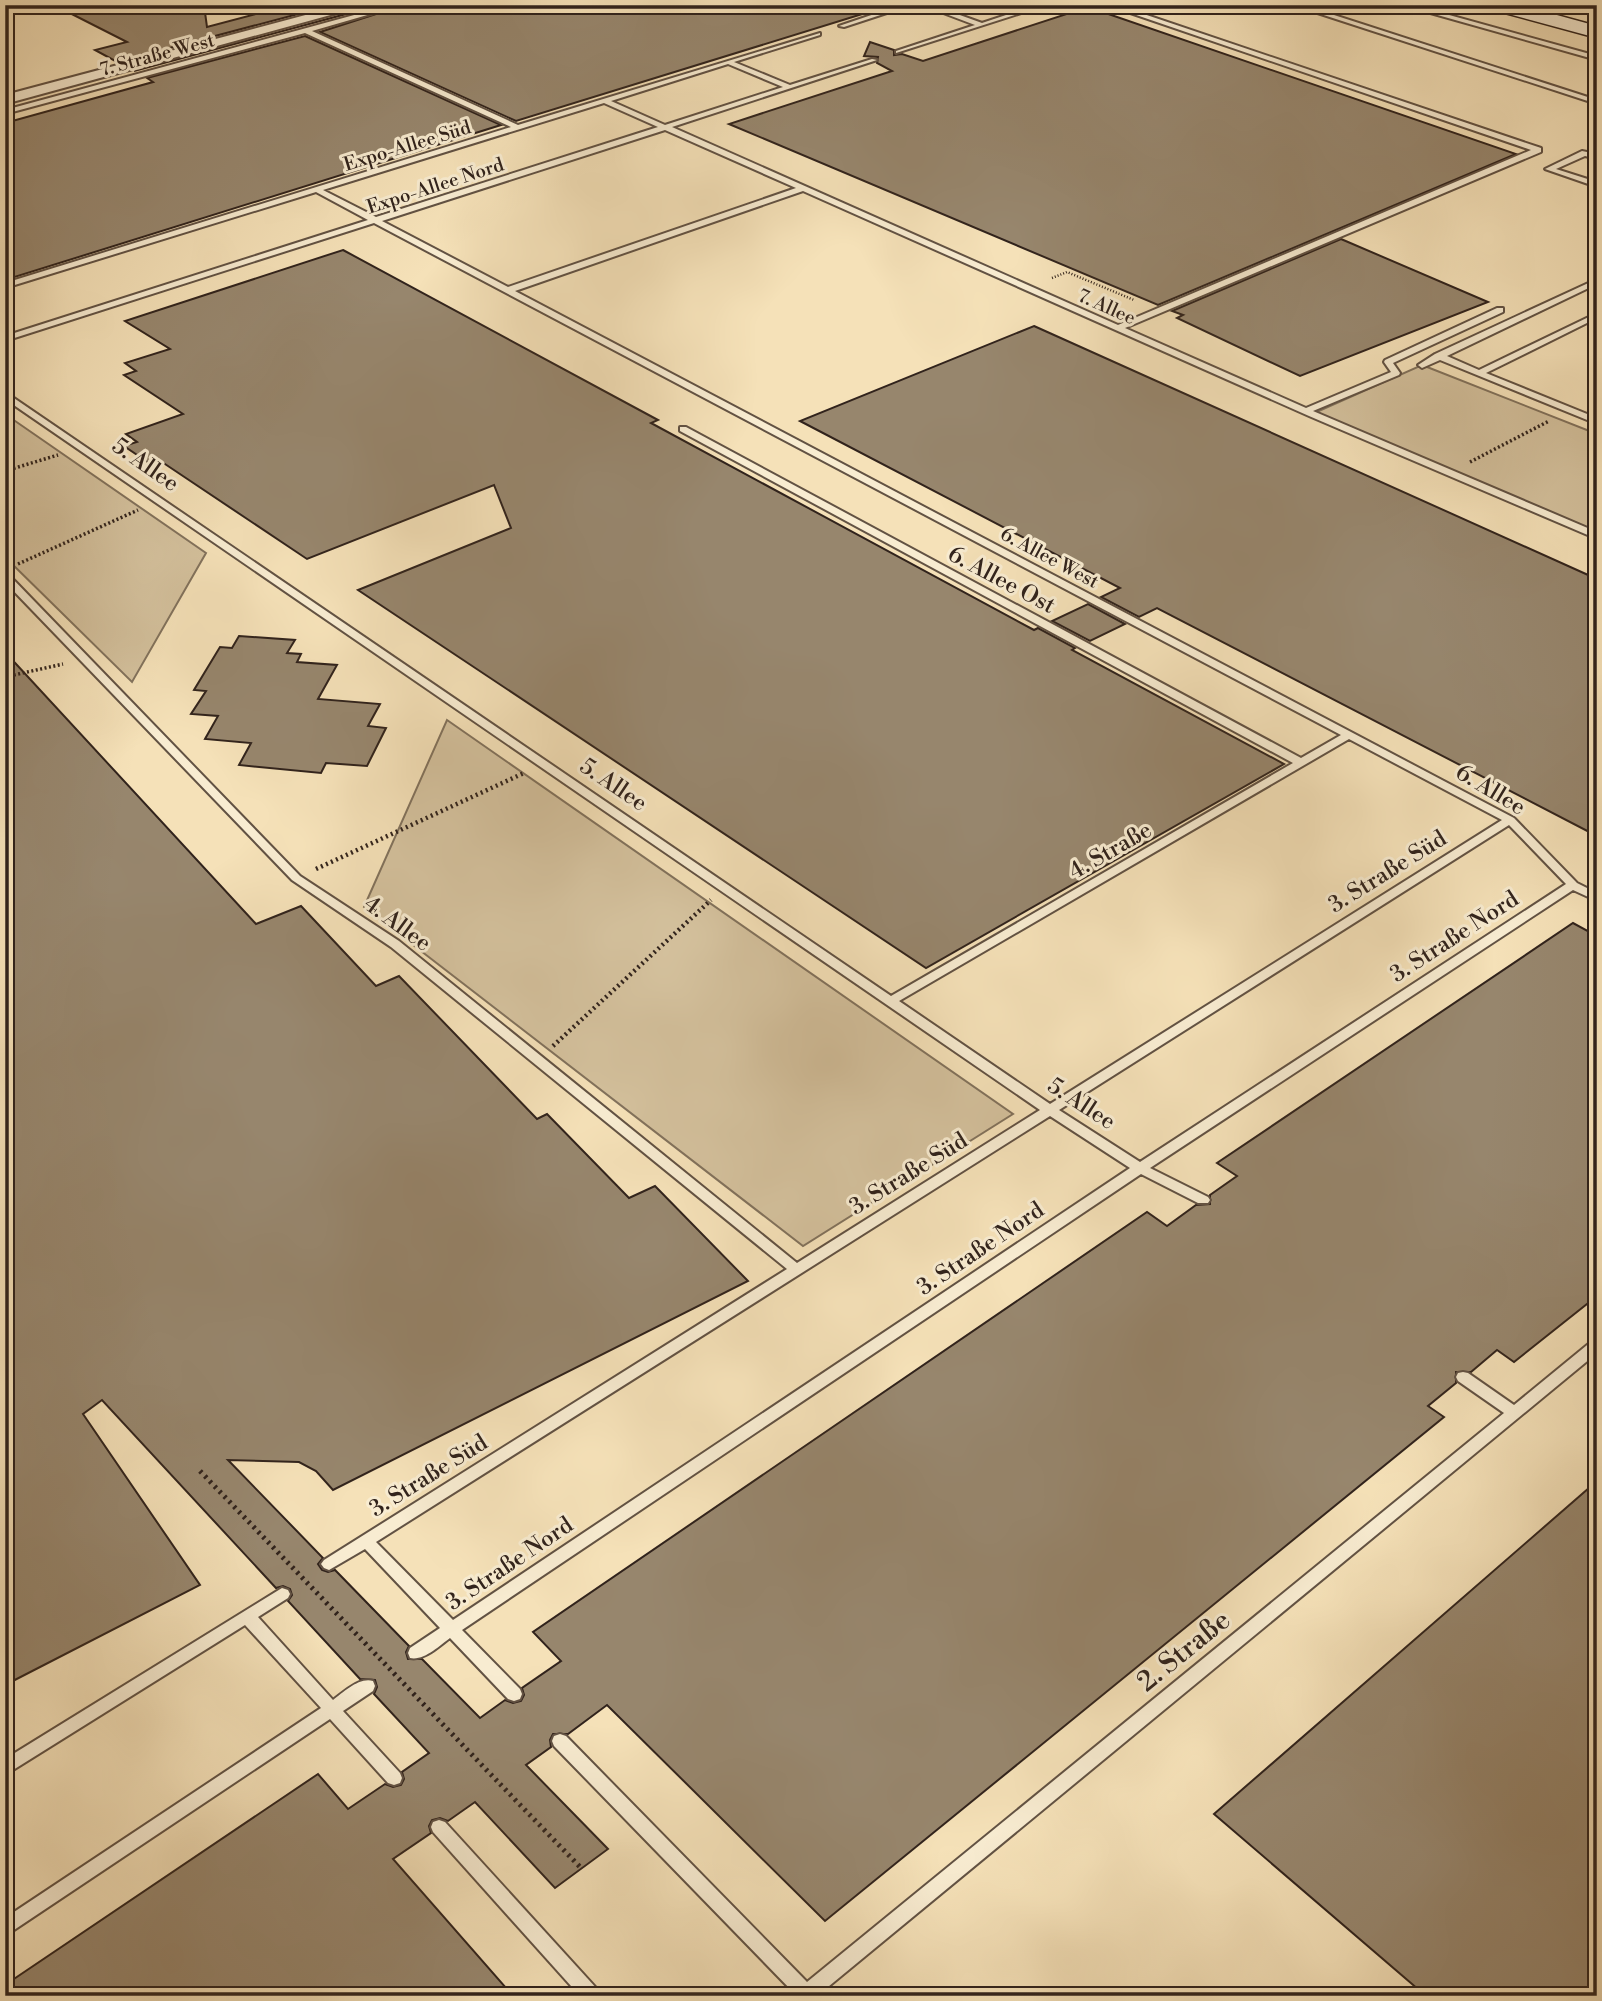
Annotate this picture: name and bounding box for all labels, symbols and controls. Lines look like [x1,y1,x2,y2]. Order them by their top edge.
street label: 7. Straße West [97,28,217,82]
street label: Expo-Allee Süd [341,115,474,177]
street label: Expo-Allee Nord [364,152,507,219]
street label: 7. Allee [1074,284,1139,330]
street label: 5. Allee [107,432,184,498]
street label: 6. Allee West [996,522,1103,594]
street label: 6. Allee Ost [943,540,1060,620]
street label: 5. Allee [574,752,652,817]
street label: 6. Allee [1450,758,1530,822]
street label: 4. Straße [1064,816,1157,886]
street label: 3. Straße Süd [1323,824,1452,919]
street label: 3. Straße Nord [1385,885,1524,989]
street label: 4. Allee [358,890,436,958]
street label: 5. Allee [1042,1072,1121,1136]
street label: 3. Straße Süd [844,1126,973,1221]
street label: 3. Straße Nord [912,1196,1049,1302]
street label: 3. Straße Süd [364,1428,493,1523]
street label: 3. Straße Nord [441,1511,578,1617]
street label: 2. Straße [1130,1603,1238,1699]

